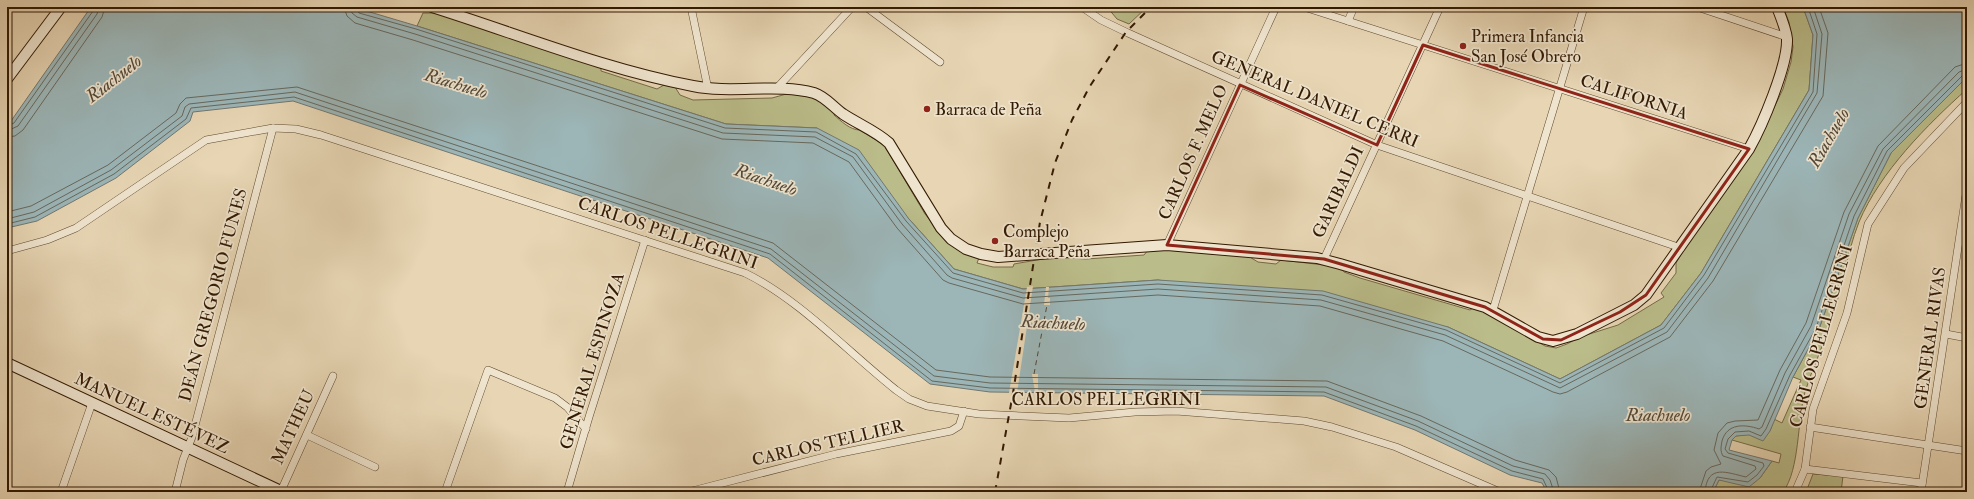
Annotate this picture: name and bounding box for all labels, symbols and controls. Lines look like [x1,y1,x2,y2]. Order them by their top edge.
place label: Primera Infancia San José Obrero [1471,26,1585,68]
marker: Primera Infancia San José Obrero [1458,41,1468,51]
street label: GENERAL DANIEL CERRI [1208,46,1422,152]
water label: Riachuelo [81,50,147,109]
water label: Riachuelo [421,63,490,104]
street label: CALIFORNIA [1578,70,1691,124]
street label: CARLOS F. MELO [1154,81,1232,223]
place label: Barraca de Peña [935,99,1043,120]
marker: Barraca de Peña [922,104,932,114]
water label: Riachuelo [1802,104,1855,173]
street label: GARIBALDI [1308,143,1368,241]
water label: Riachuelo [731,158,800,201]
street label: DEÁN GREGORIO FUNES [173,186,252,404]
street label: CARLOS PELLEGRINI [575,192,761,274]
place label: Complejo Barraca Peña [1003,221,1092,262]
marker: Complejo Barraca Peña [990,236,1000,246]
street label: CARLOS PELLEGRINI [1785,242,1857,430]
street label: GENERAL RIVAS [1910,266,1950,410]
street label: GENERAL ESPINOZA [555,270,629,452]
water label: Riachuelo [1019,310,1086,336]
street label: MANUEL ESTÉVEZ [71,367,233,458]
street label: MATHEU [267,386,319,468]
street label: CARLOS PELLEGRINI [1011,389,1201,410]
water label: Riachuelo [1625,404,1690,427]
street label: CARLOS TELLIER [750,415,907,471]

